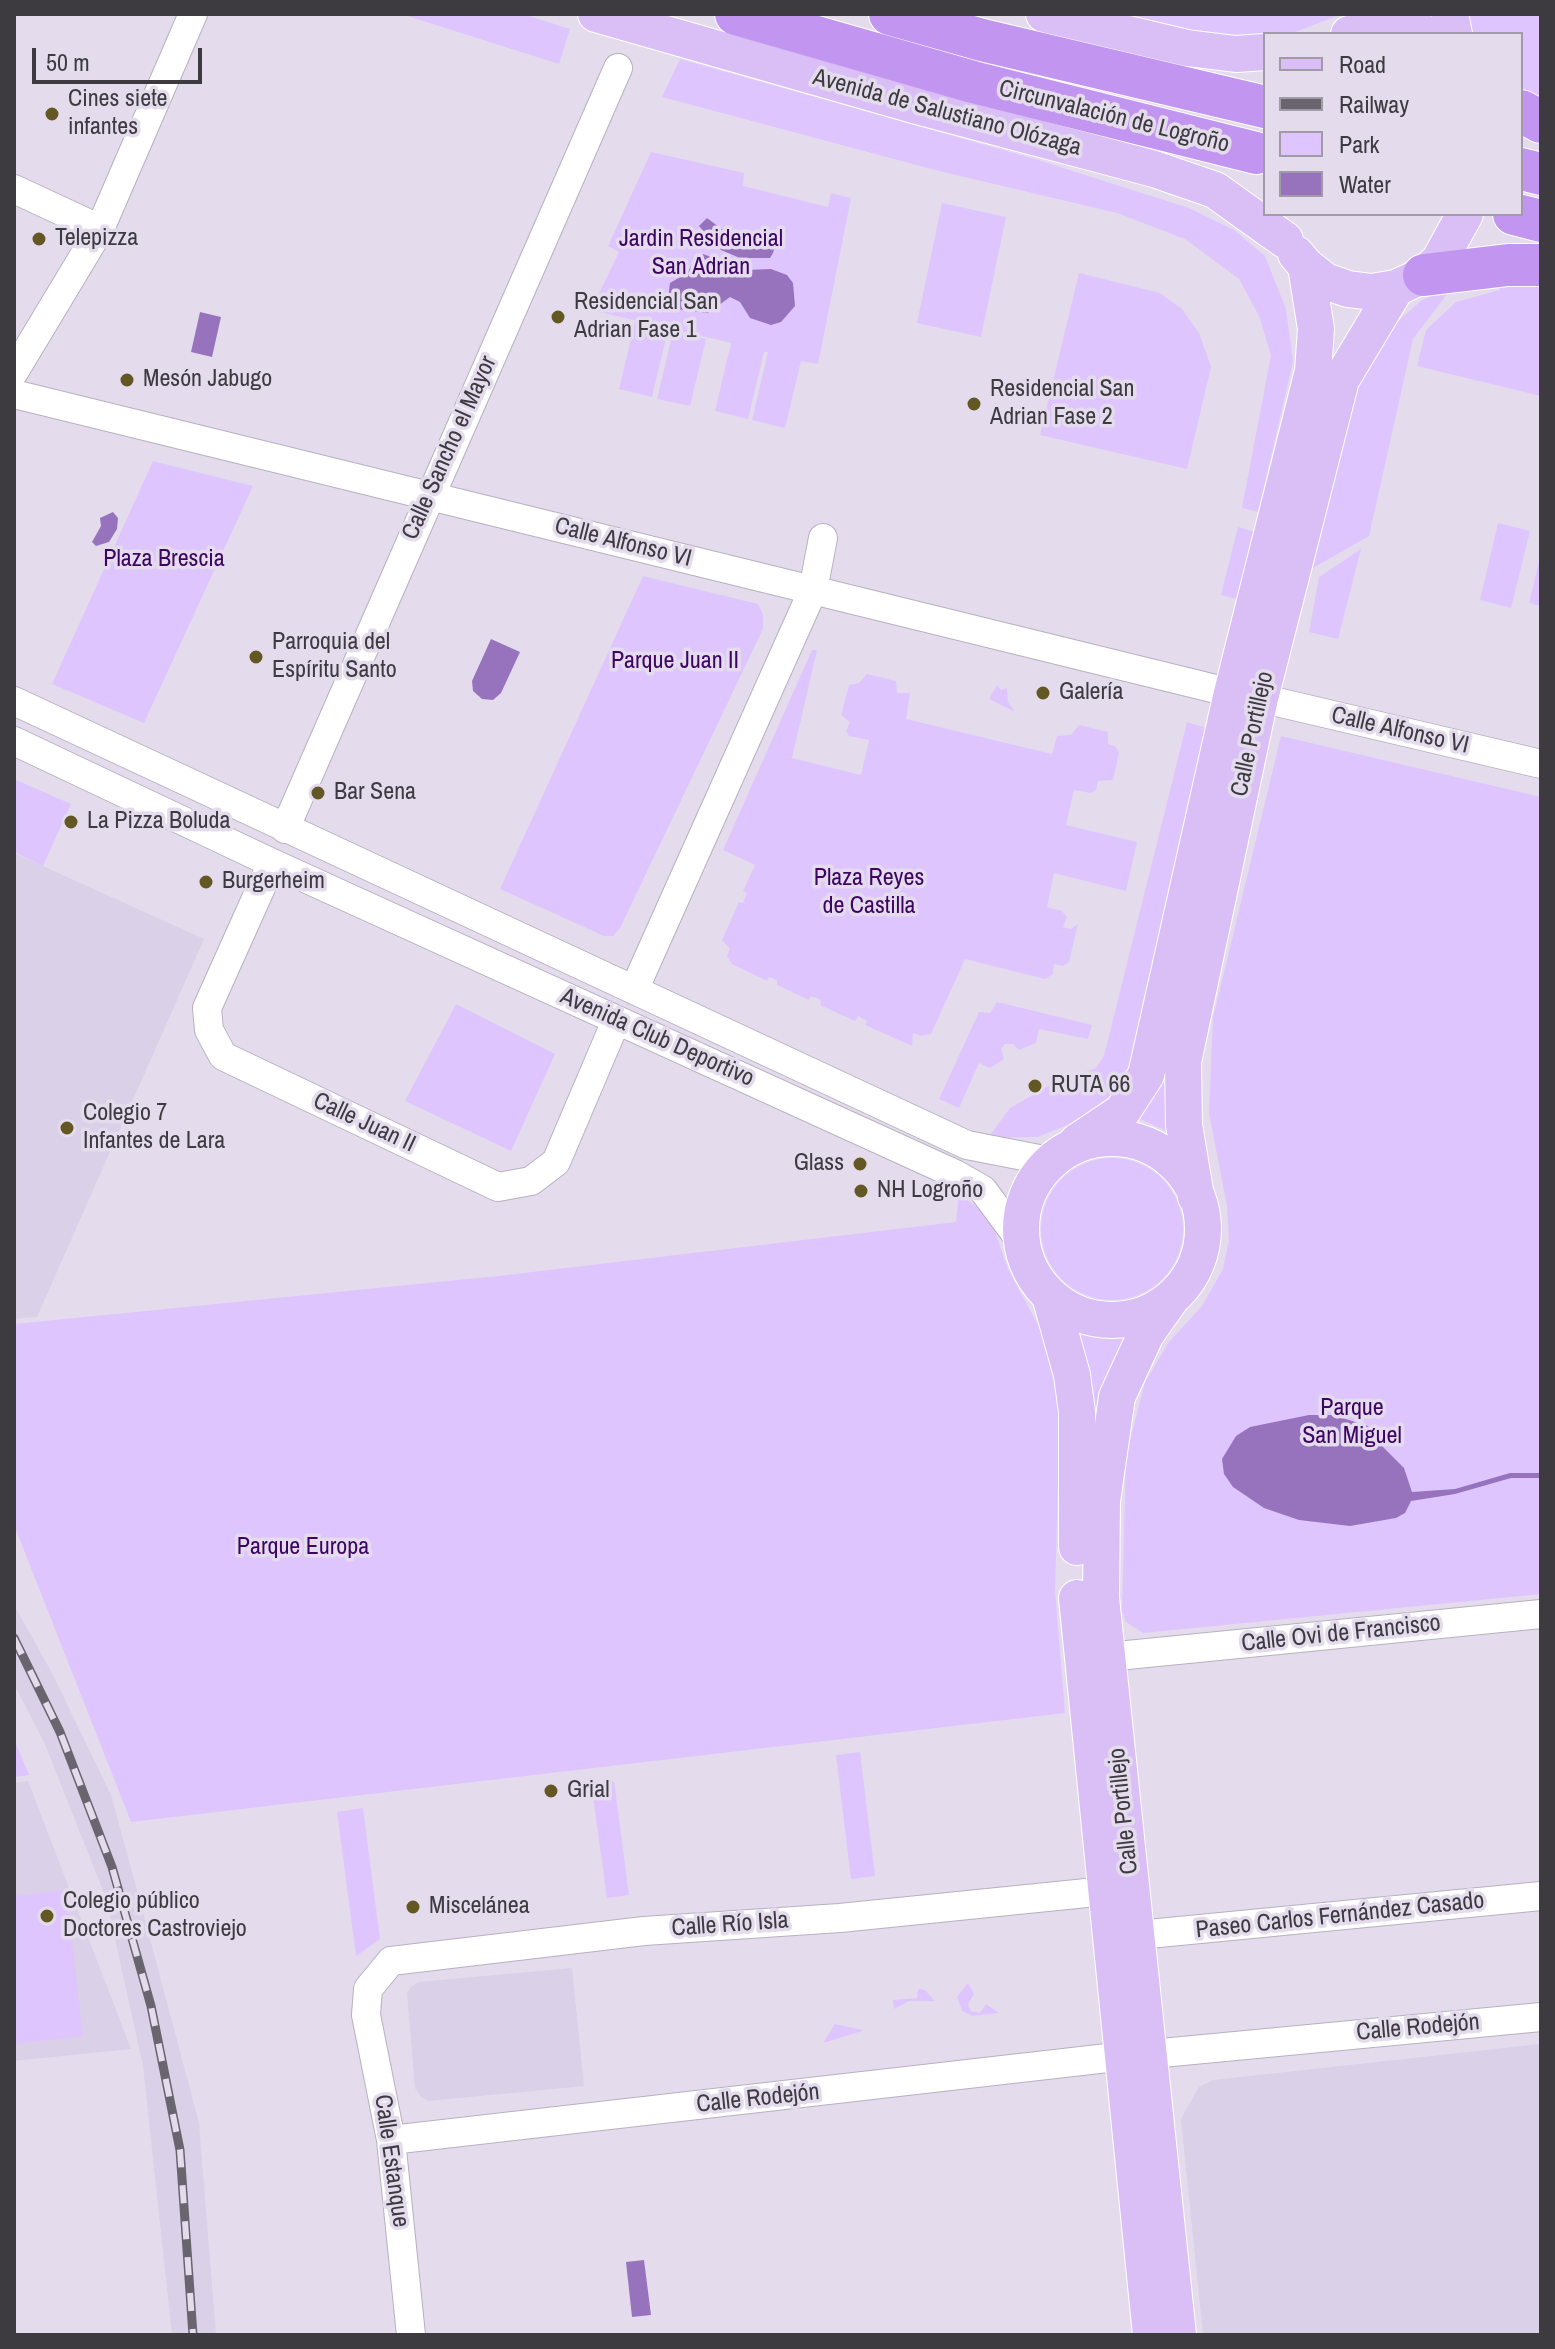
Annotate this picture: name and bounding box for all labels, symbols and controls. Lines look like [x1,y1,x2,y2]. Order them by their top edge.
scale bar [36,32,206,82]
legend [1263,32,1523,216]
text: 50 m [46,46,90,78]
text: Road [1339,48,1386,80]
street label: Avenida de Salustiano Olózaga [810,63,1084,163]
street label: Circunvalación de Logroño [996,74,1232,160]
place label: Cines siete infantes [68,86,168,142]
text: Railway [1339,88,1409,120]
marker: Cines siete infantes [43,105,61,123]
text: Park [1339,128,1379,160]
text: Water [1339,168,1391,200]
place label: Telepizza [55,225,138,253]
park label: Jardin Residencial San Adrian [619,226,783,282]
marker: Telepizza [30,230,48,248]
place label: Residencial San Adrian Fase 1 [574,289,718,345]
marker: Residencial San Adrian Fase 1 [549,308,567,326]
street label: Calle Sancho el Mayor [397,352,503,544]
place label: Mesón Jabugo [143,366,272,394]
marker: Mesón Jabugo [118,371,136,389]
place label: Residencial San Adrian Fase 2 [990,376,1134,432]
marker: Residencial San Adrian Fase 2 [965,395,983,413]
street label: Calle Alfonso VI [552,512,694,574]
park label: Plaza Brescia [103,546,225,574]
place label: Parroquia del Espíritu Santo [272,629,397,685]
marker: Parroquia del Espíritu Santo [247,648,265,666]
park label: Parque Juan II [611,648,739,676]
street label: Calle Portillejo [1226,669,1280,799]
place label: Galería [1059,679,1124,707]
marker: Galería [1034,684,1052,702]
street label: Calle Alfonso VI [1329,701,1471,761]
place label: Bar Sena [334,779,416,807]
marker: Bar Sena [309,784,327,802]
place label: La Pizza Boluda [87,808,230,836]
marker: La Pizza Boluda [62,813,80,831]
park label: Plaza Reyes de Castilla [814,865,924,921]
place label: Burgerheim [222,868,325,896]
marker: Burgerheim [197,873,215,891]
street label: Avenida Club Deportivo [556,982,758,1094]
place label: RUTA 66 [1051,1072,1130,1100]
marker: RUTA 66 [1026,1077,1044,1095]
street label: Calle Juan II [308,1087,420,1159]
place label: Colegio 7 Infantes de Lara [83,1100,225,1156]
marker: Colegio 7 Infantes de Lara [58,1119,76,1137]
place label: Glass [794,1150,844,1178]
marker: Glass [851,1155,869,1173]
place label: NH Logroño [877,1177,983,1205]
marker: NH Logroño [852,1182,870,1200]
park label: Parque San Miguel [1302,1395,1402,1451]
park label: Parque Europa [237,1534,369,1562]
street label: Calle Ovi de Francisco [1240,1609,1442,1659]
street label: Calle Portillejo [1103,1746,1145,1876]
place label: Grial [567,1777,610,1805]
marker: Grial [542,1782,560,1800]
street label: Paseo Carlos Fernández Casado [1194,1887,1486,1945]
place label: Colegio público Doctores Castroviejo [63,1888,247,1944]
place label: Miscelánea [429,1893,530,1921]
marker: Miscelánea [404,1898,422,1916]
marker: Colegio público Doctores Castroviejo [38,1907,56,1925]
street label: Calle Río Isla [671,1907,789,1943]
street label: Calle Rodejón [1355,2008,1481,2048]
street label: Calle Rodejón [695,2078,821,2120]
street label: Calle Estanque [367,2093,415,2229]

